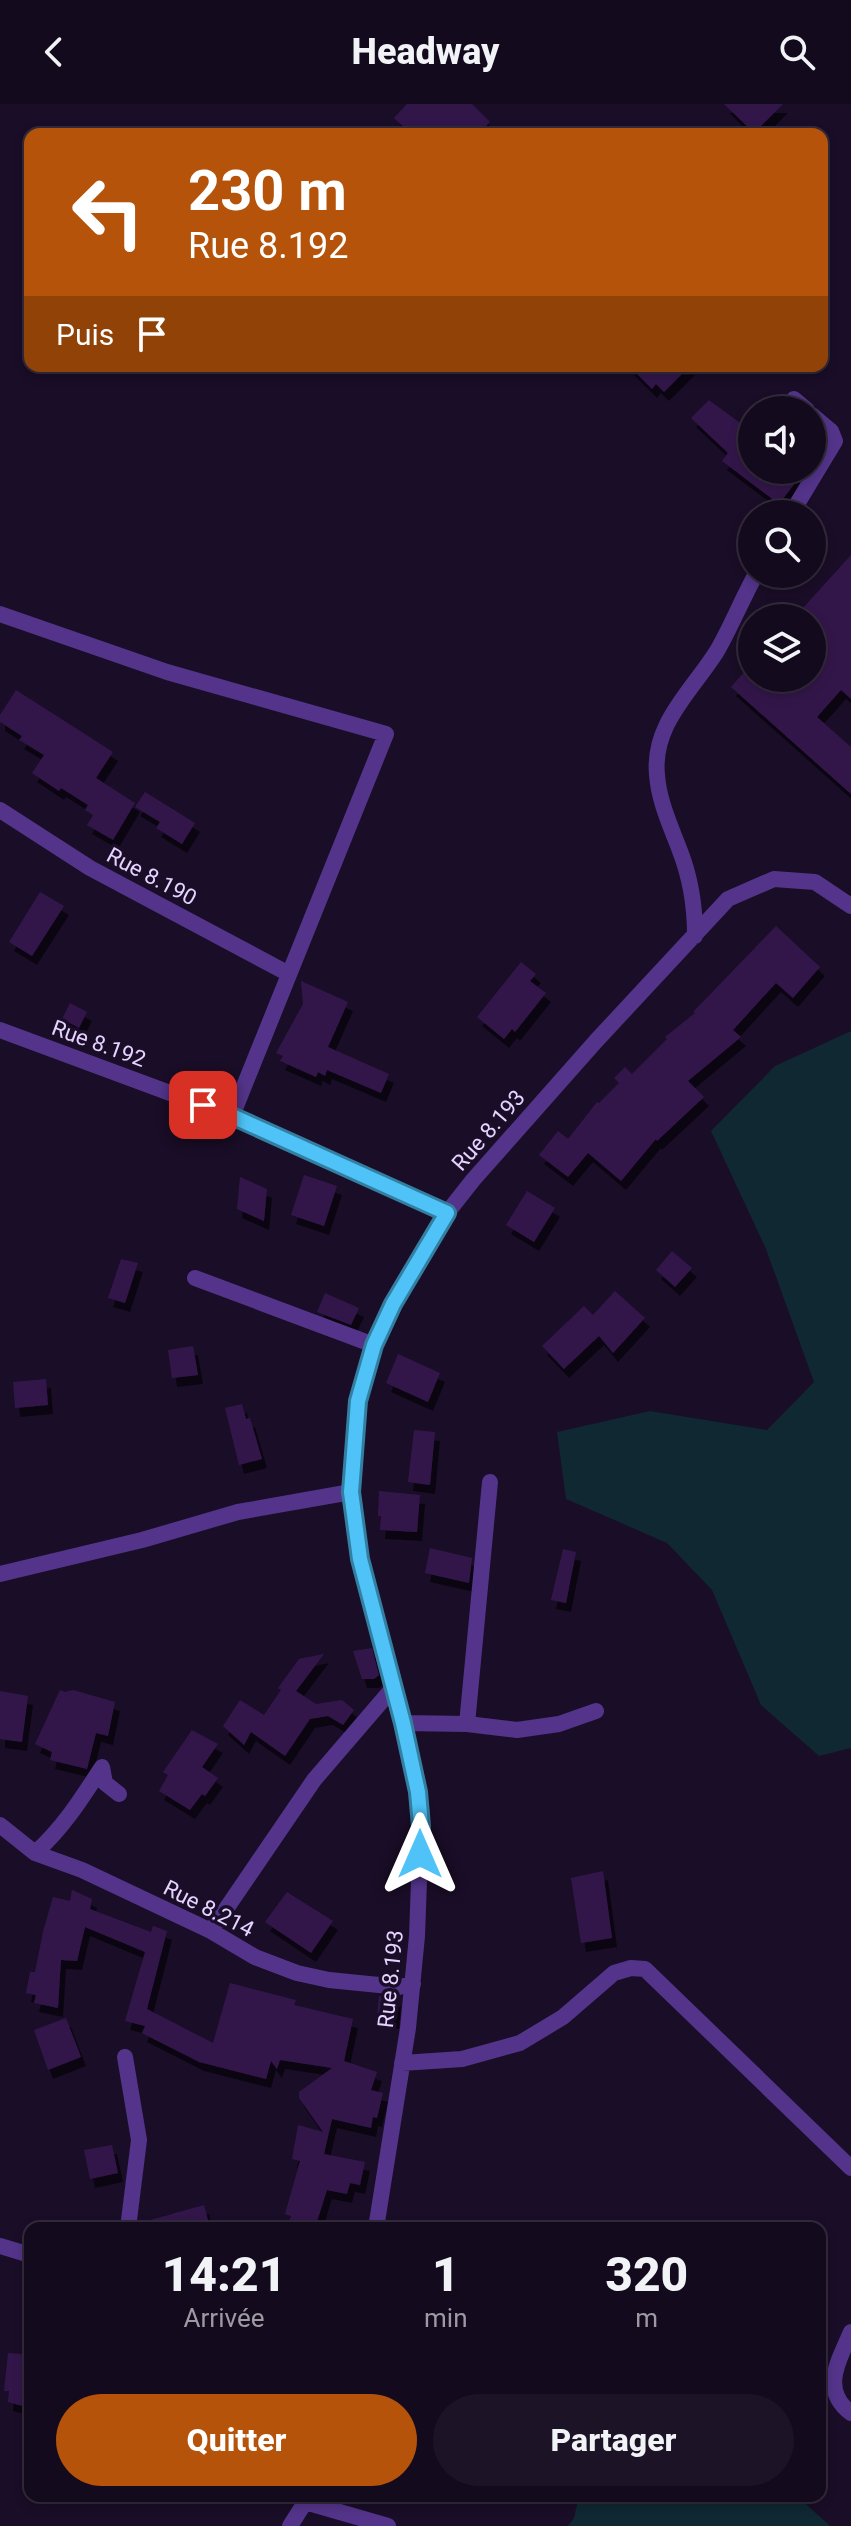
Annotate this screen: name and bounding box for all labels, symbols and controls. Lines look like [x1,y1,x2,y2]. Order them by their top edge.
icon: back [32,30,76,74]
icon: search [775,30,819,74]
text: Headway [352,31,499,73]
text: 230 m [188,158,347,224]
icon: left [56,160,160,264]
text: Rue 8.192 [188,225,348,267]
icon: arrive [130,312,174,356]
text: Puis [56,317,114,352]
map controls [738,396,826,692]
button: sound [738,396,826,484]
button: search [738,500,826,588]
button: layers [738,604,826,692]
street label: Rue 8.190 [103,842,201,911]
street label: Rue 8.192 [48,1015,149,1072]
pin [169,1071,237,1139]
icon: arrive [181,1083,225,1127]
street label: Rue 8.193 [447,1085,530,1176]
position arrow [378,1812,462,1896]
street label: Rue 8.214 [159,1875,258,1942]
street label: Rue 8.193 [373,1929,408,2029]
text: 14:21 [162,2246,286,2303]
text: 1 [432,2246,460,2303]
text: 320 [605,2246,688,2303]
text: Arrivée [184,2303,264,2333]
text: min [424,2303,468,2333]
text: m [635,2303,658,2333]
button: Quitter [56,2394,417,2486]
button: Partager [433,2394,794,2486]

